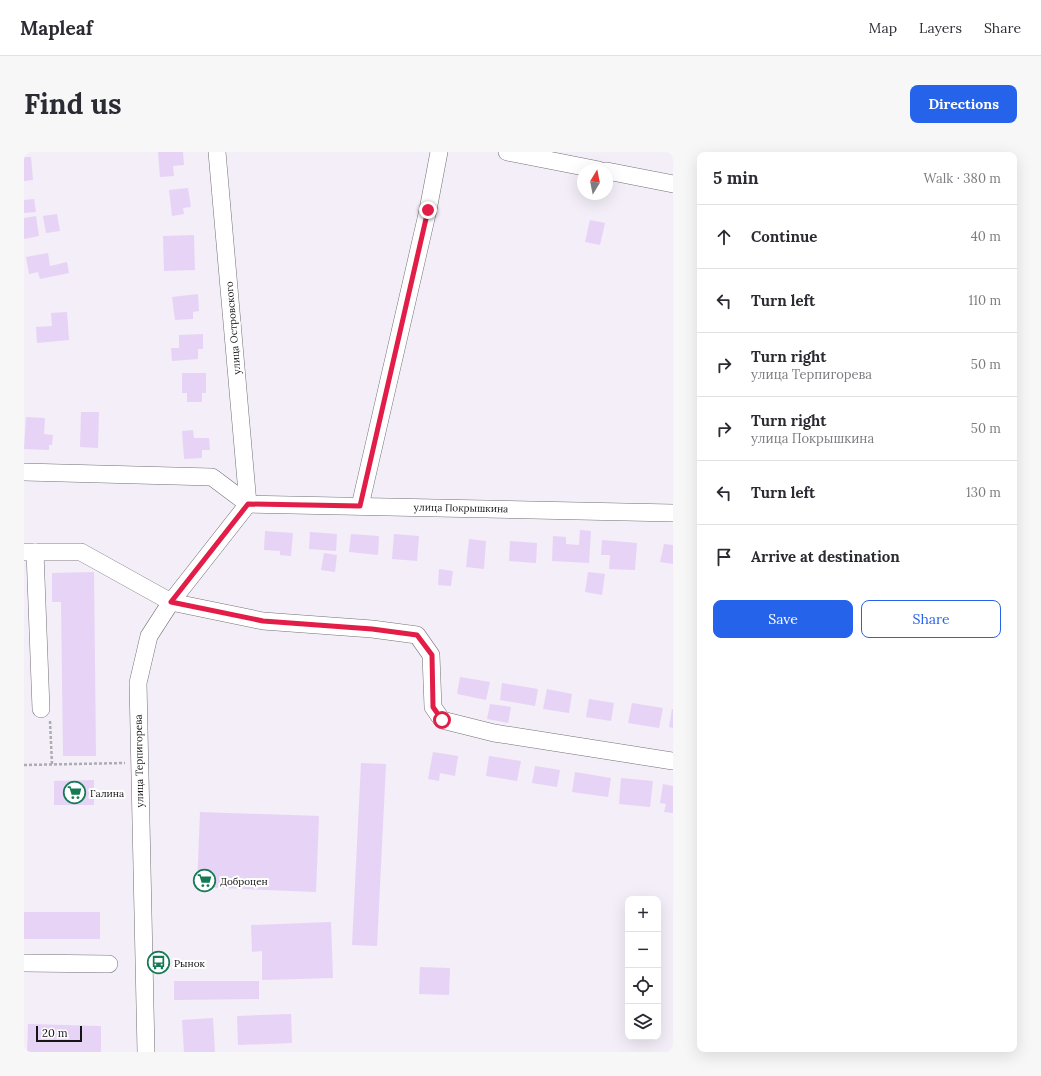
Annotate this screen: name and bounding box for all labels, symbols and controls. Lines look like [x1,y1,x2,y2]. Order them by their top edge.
text: Mapleaf [20,16,93,40]
text: Map [869,19,897,37]
text: Layers [919,19,962,37]
text: Share [984,19,1021,37]
button: Directions [910,85,1017,123]
text: Find us [24,86,122,122]
north arrow [577,164,613,200]
text: 5 min [713,167,759,189]
text: Walk · 380 m [924,170,1001,187]
route end [419,201,437,219]
icon: ahead [713,226,735,248]
text: Continue [751,227,817,246]
text: 40 m [971,228,1001,245]
street label: улица Островского [222,281,244,375]
icon: left [713,290,735,312]
text: Turn left [751,291,815,310]
text: 110 m [968,292,1001,309]
text: Turn right [751,347,827,366]
icon: right [713,354,735,376]
text: 50 m [971,356,1001,373]
text: улица Терпигорева [751,366,872,383]
text: Turn right [751,411,827,430]
icon: right [713,418,735,440]
text: 50 m [971,420,1001,437]
text: улица Покрышкина [751,430,874,447]
icon: left [713,482,735,504]
text: Turn left [751,483,815,502]
text: 130 m [966,484,1001,501]
street label: улица Покрышкина [414,501,508,515]
icon: arrive [713,546,735,568]
text: Arrive at destination [751,547,900,566]
button: Save [713,600,853,638]
button: Share [861,600,1001,638]
route start [433,711,451,729]
street label: улица Терпигорева [132,714,146,808]
supermarket icon: Галина [61,780,87,806]
place label: Галина [90,787,124,800]
supermarket icon: Доброцен [191,868,217,894]
place label: Доброцен [220,875,268,888]
map controls [625,896,661,1040]
button: + [625,896,661,932]
button: − [625,932,661,968]
bus stop icon: Рынок [146,950,172,976]
place label: Рынок [174,957,206,970]
button: locate [625,968,661,1004]
button: layers [625,1004,661,1040]
scale bar [36,1024,82,1043]
text: 20 m [42,1026,67,1040]

